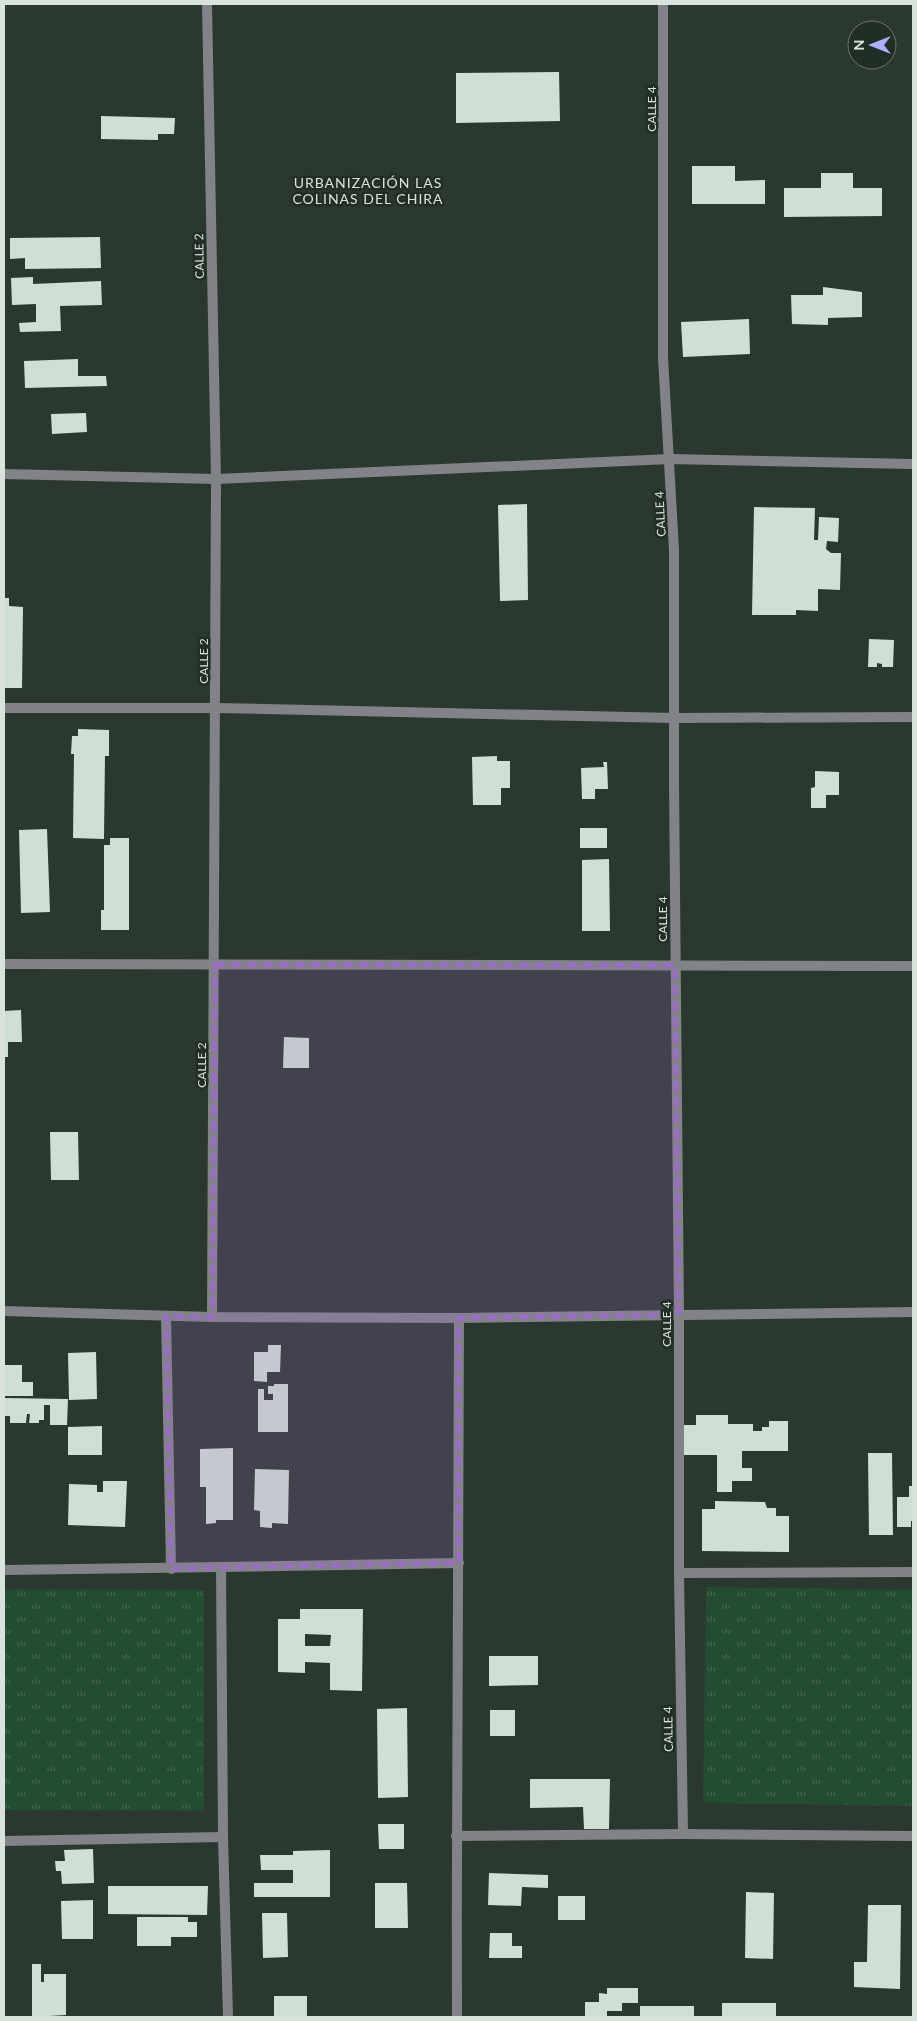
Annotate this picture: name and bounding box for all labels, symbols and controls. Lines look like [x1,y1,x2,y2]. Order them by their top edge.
north arrow [847,20,897,70]
text: N [850,40,867,50]
street label: CALLE 4 [644,86,659,132]
district label: URBANIZACIÓN LAS COLINAS DEL CHIRA [292,174,444,207]
street label: CALLE 2 [191,233,207,279]
street label: CALLE 4 [651,491,669,537]
street label: CALLE 2 [196,638,211,684]
street label: CALLE 4 [655,896,670,942]
street label: CALLE 2 [194,1042,209,1088]
street label: CALLE 4 [659,1301,674,1347]
street label: CALLE 4 [660,1706,676,1752]

